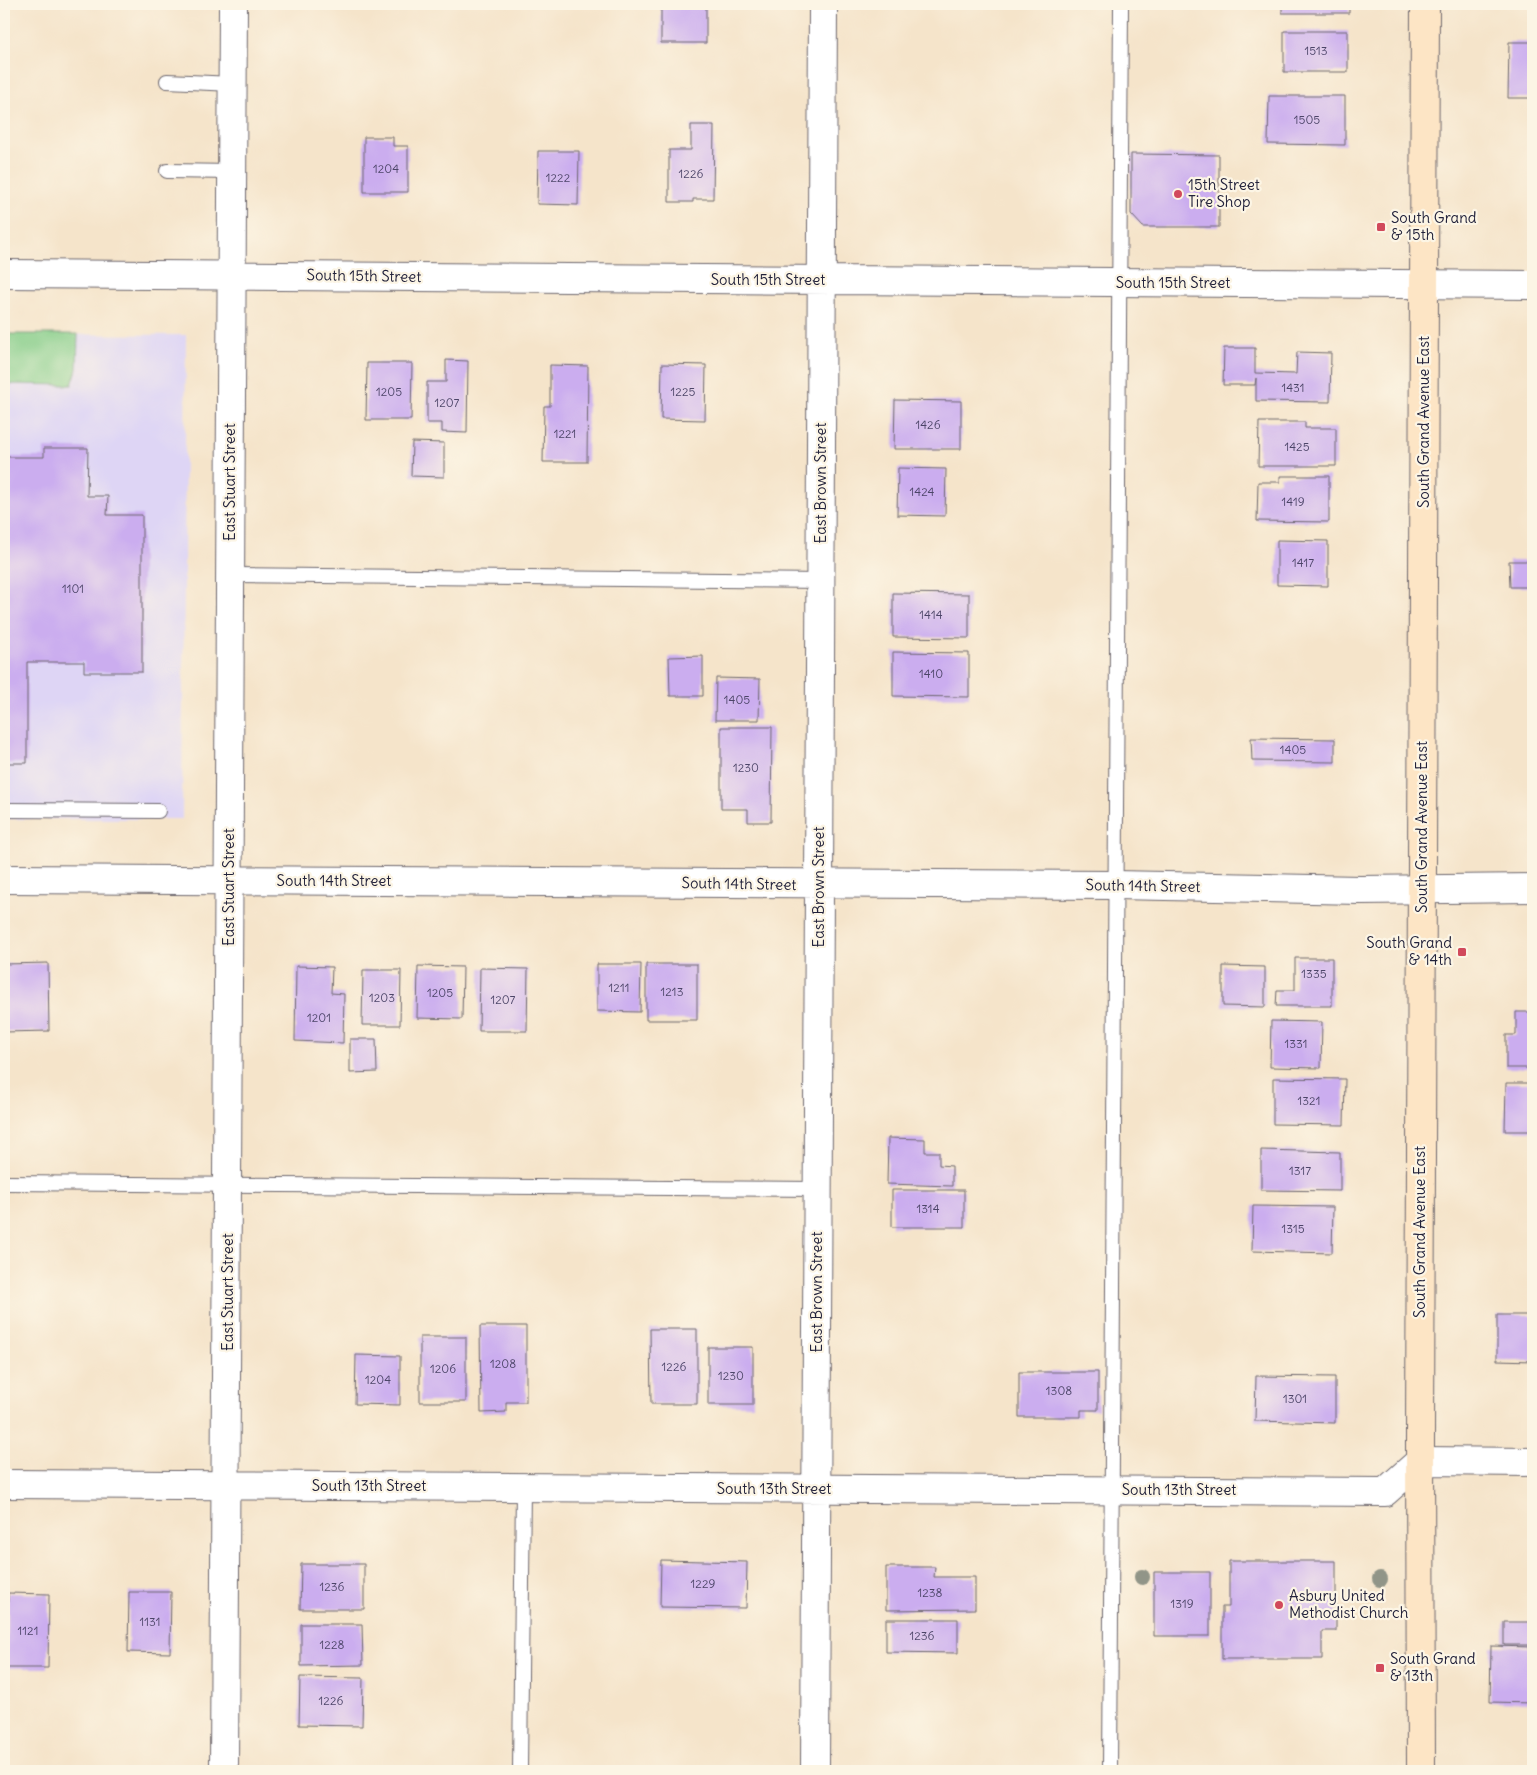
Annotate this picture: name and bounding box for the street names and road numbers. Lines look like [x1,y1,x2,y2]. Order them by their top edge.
street label: South 15th Street [306,265,422,286]
street label: South 15th Street [711,270,825,289]
street label: South 15th Street [1116,273,1230,292]
street label: South Grand Avenue East [1414,336,1433,508]
street label: East Stuart Street [220,423,239,541]
street label: East Brown Street [811,423,830,543]
street label: South Grand Avenue East [1412,741,1431,913]
street label: East Brown Street [809,827,828,947]
street label: East Stuart Street [219,828,238,946]
street label: South 14th Street [277,871,391,890]
street label: South 14th Street [681,873,797,894]
street label: South 14th Street [1085,875,1201,896]
street label: South Grand Avenue East [1410,1146,1429,1318]
street label: East Brown Street [807,1232,826,1352]
street label: East Stuart Street [218,1233,237,1351]
street label: South 13th Street [312,1476,426,1495]
street label: South 13th Street [717,1479,831,1498]
street label: South 13th Street [1122,1480,1236,1499]

